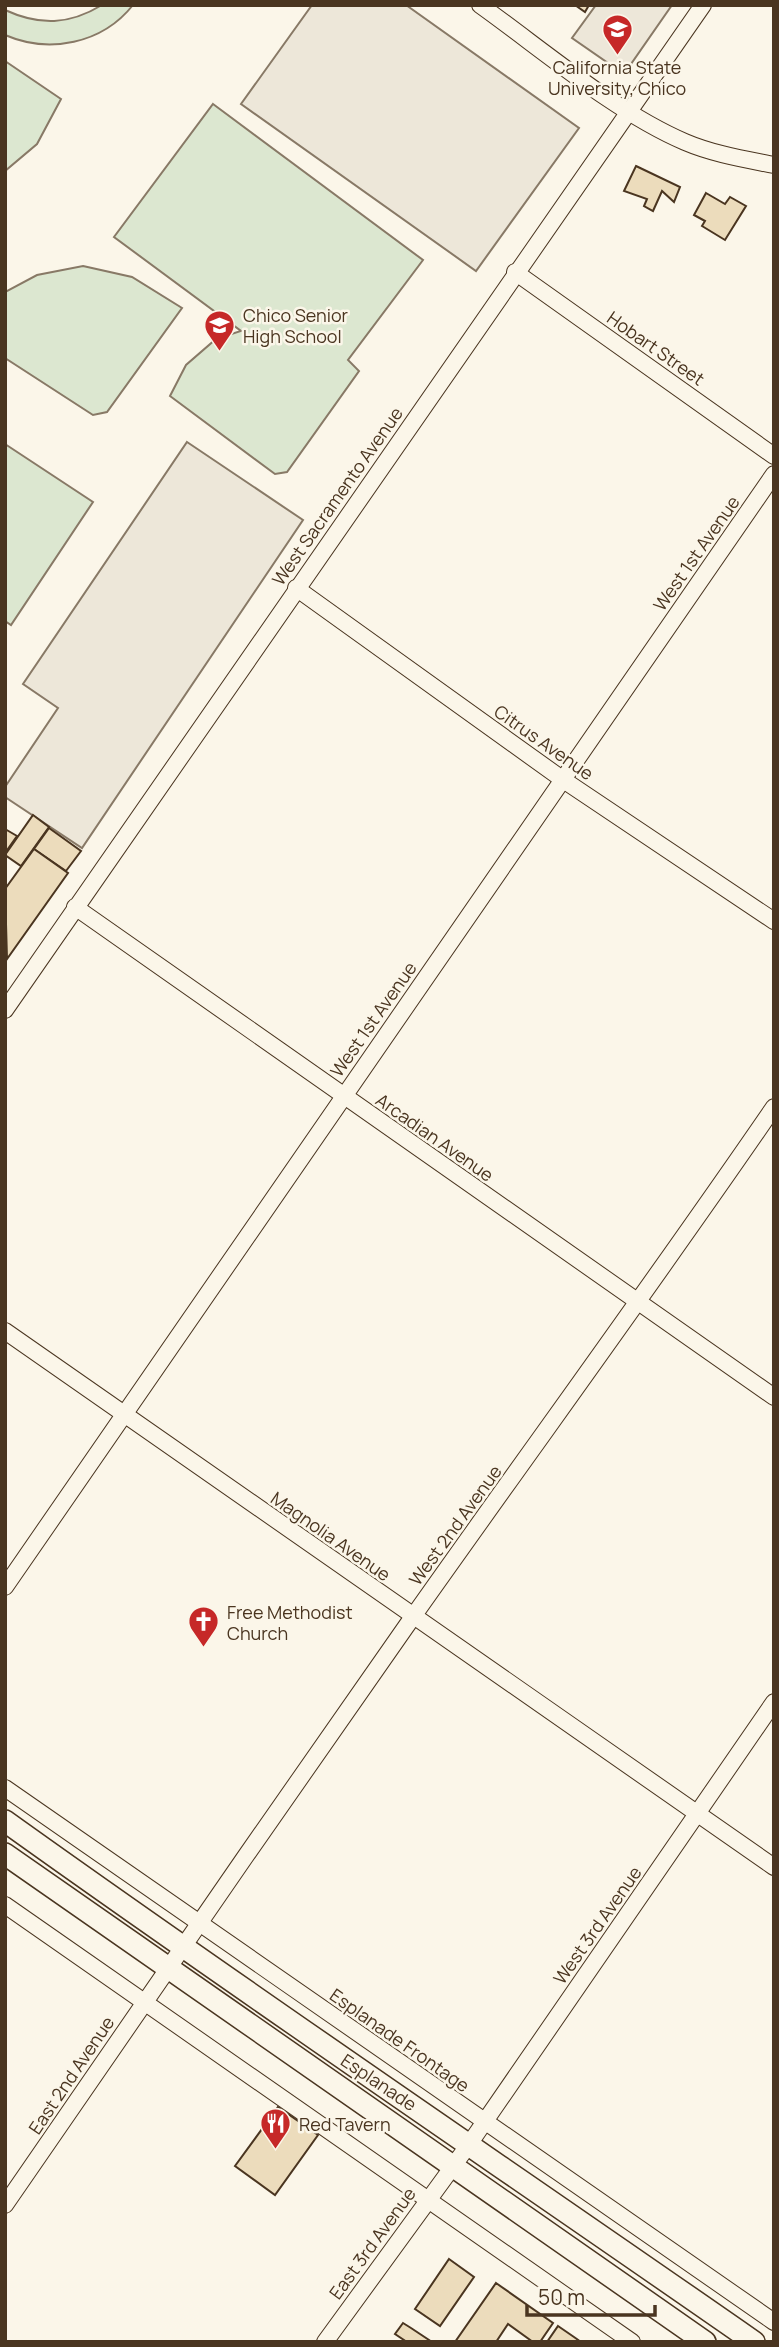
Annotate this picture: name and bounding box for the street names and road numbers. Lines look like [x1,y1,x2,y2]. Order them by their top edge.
street label: Hobart Street [603,306,709,390]
street label: West Sacramento Avenue [266,402,408,590]
street label: West 1st Avenue [647,491,745,615]
street label: Citrus Avenue [490,699,598,785]
street label: West 1st Avenue [324,957,422,1081]
street label: Arcadian Avenue [371,1087,499,1187]
street label: West 2nd Avenue [403,1460,507,1590]
street label: Magnolia Avenue [266,1486,396,1586]
street label: West 3rd Avenue [547,1861,647,1989]
street label: Esplanade Frontage [326,1984,474,2096]
street label: East 2nd Avenue [23,2011,119,2139]
street label: Esplanade [337,2049,421,2115]
street label: East 3rd Avenue [323,2182,421,2304]

